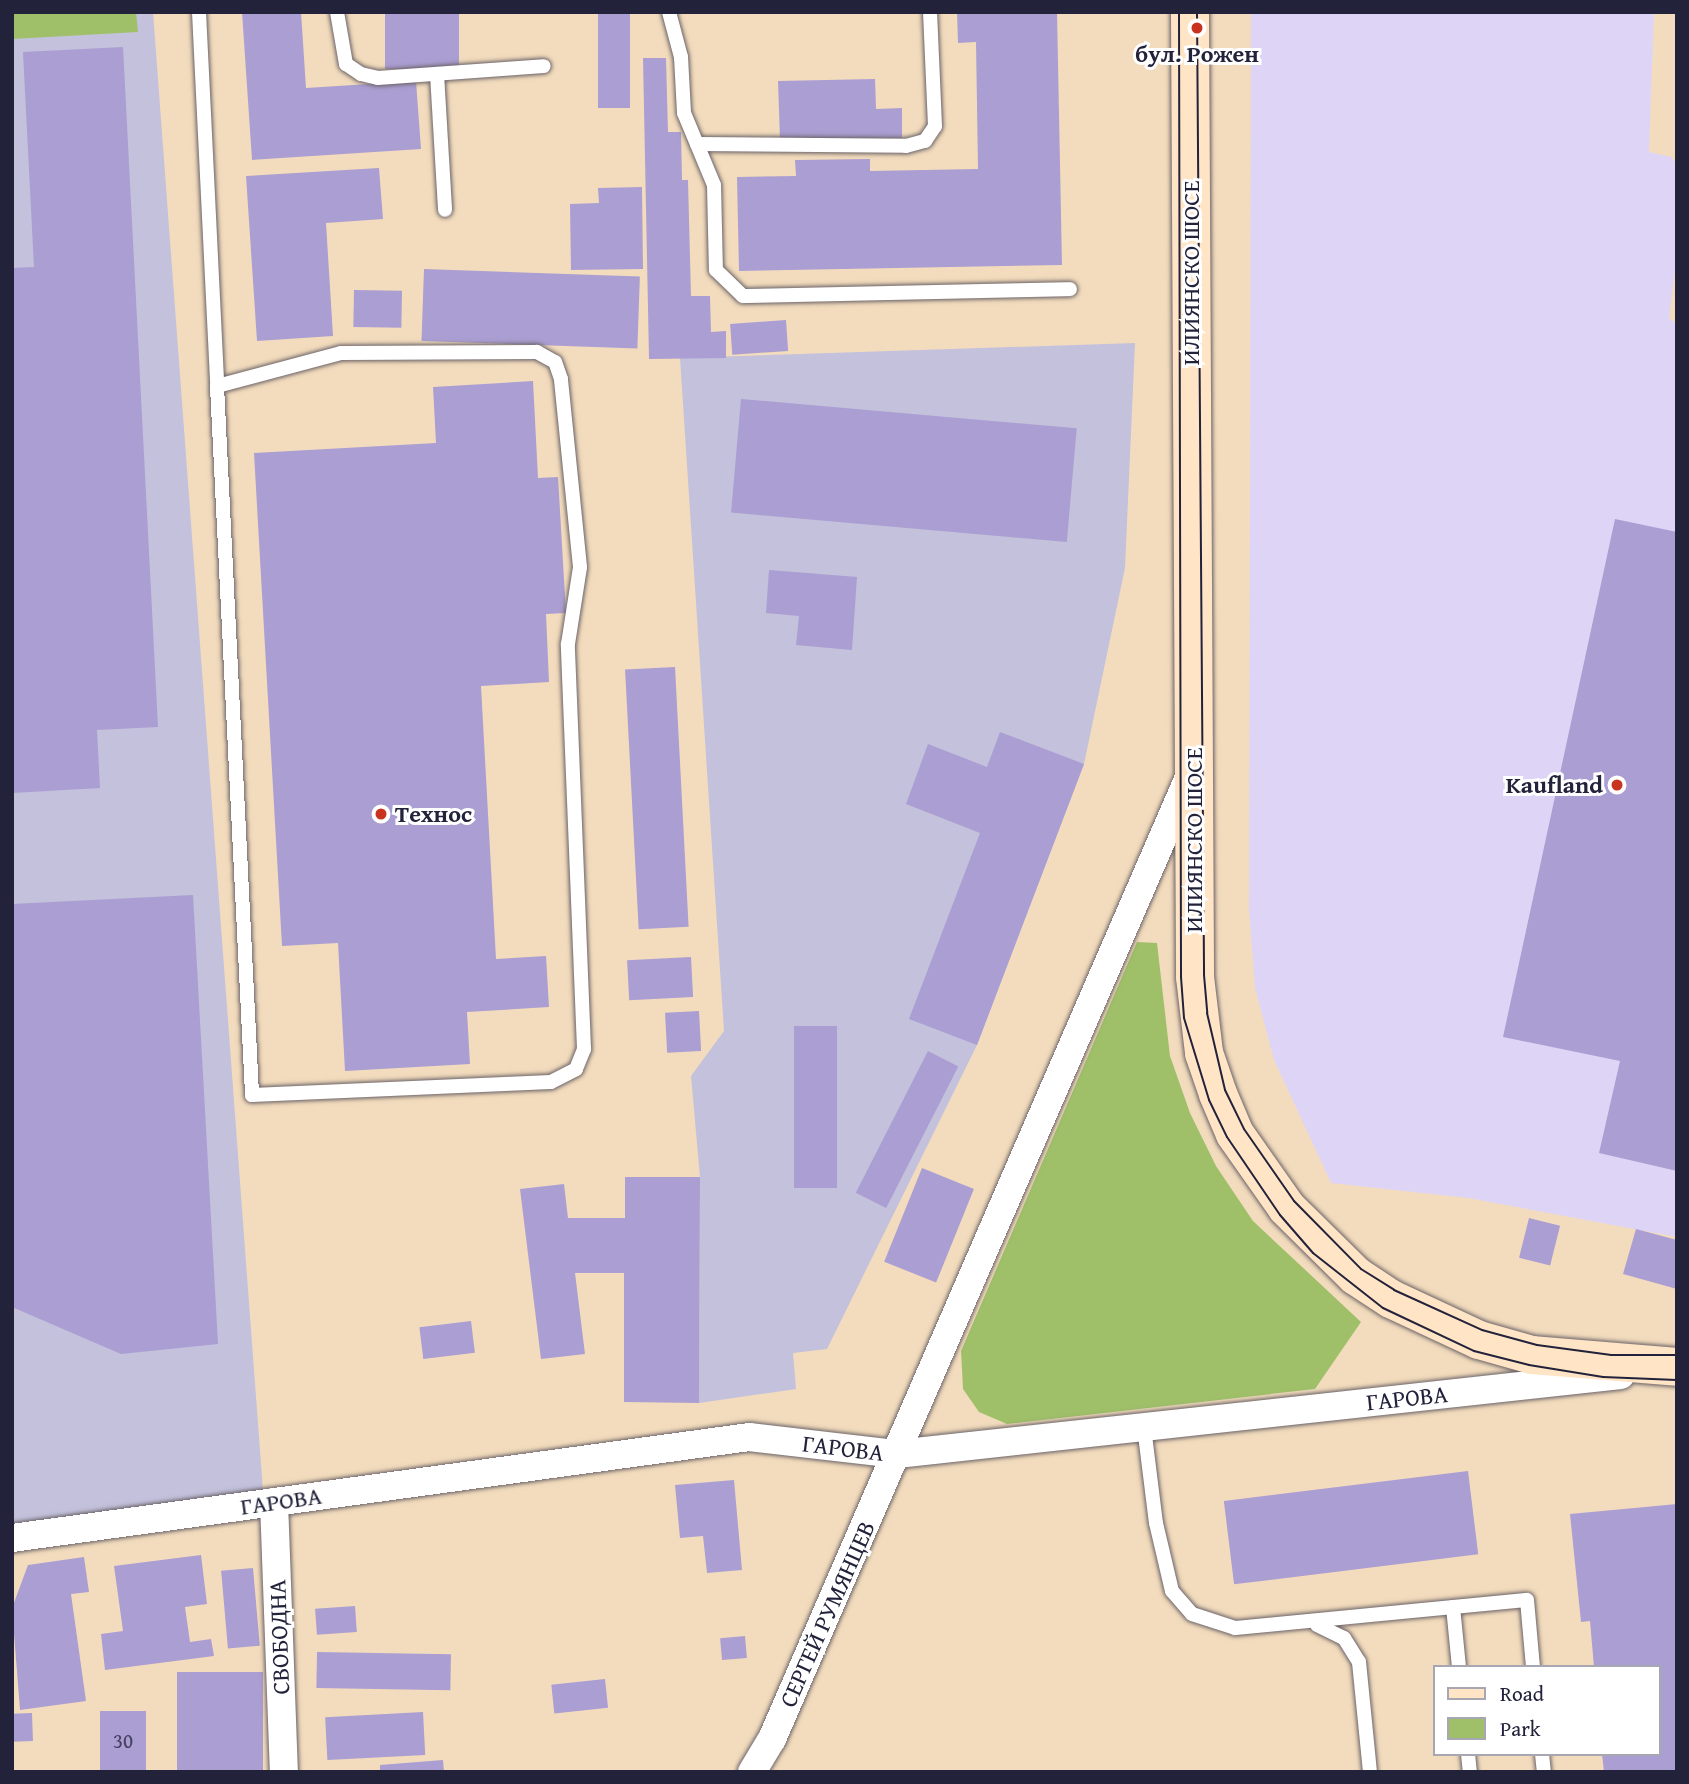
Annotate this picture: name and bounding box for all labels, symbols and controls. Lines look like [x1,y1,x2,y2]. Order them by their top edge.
marker: бул. Рожен [1189,20,1205,36]
place label: бул. Рожен [1135,40,1259,68]
street label: ИЛИЯНСКО ШОСЕ [1177,180,1205,366]
street label: ИЛИЯНСКО ШОСЕ [1180,747,1208,933]
place label: Kaufland [1506,771,1603,799]
marker: Kaufland [1609,777,1625,793]
place label: Технос [395,800,472,828]
marker: Технос [373,806,389,822]
street label: ГАРОВА [1365,1379,1449,1417]
street label: ГАРОВА [801,1429,885,1467]
street label: ГАРОВА [238,1481,324,1521]
street label: СЕРГЕЙ РУМЯНЦЕВ [773,1516,881,1712]
street label: СВОБОДНА [263,1579,295,1695]
legend [1434,1665,1661,1756]
text: Road [1500,1678,1544,1709]
text: Park [1500,1713,1541,1744]
house number: 30 [113,1728,133,1754]

